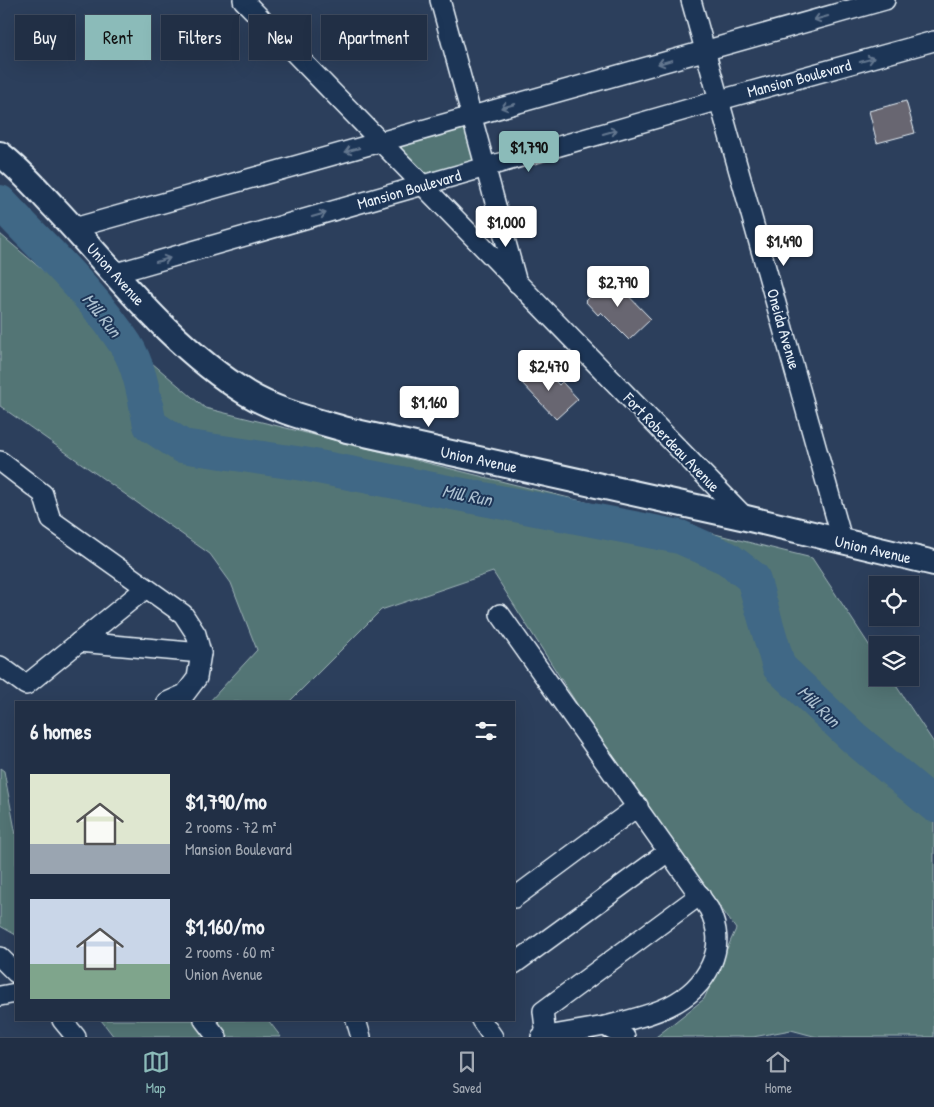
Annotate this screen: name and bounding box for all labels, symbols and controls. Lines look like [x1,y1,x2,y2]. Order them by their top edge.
one-way arrow [814,14,830,23]
chip: Buy [15,15,75,60]
chip: Rent [85,15,151,60]
chip: Filters [161,15,239,60]
chip: New [249,15,311,60]
chip: Apartment [321,15,427,60]
street label: Mansion Boulevard [745,54,853,102]
one-way arrow [859,54,875,64]
one-way arrow [657,58,673,67]
one-way arrow [501,102,517,111]
one-way arrow [601,127,617,137]
pin: $1,790 [488,130,570,173]
text: $1,790 [510,136,548,158]
one-way arrow [345,146,361,155]
street label: Mansion Boulevard [355,164,463,214]
pin: $1,000 [465,206,547,248]
one-way arrow [310,210,326,220]
text: $1,000 [487,211,525,233]
pin: $1,490 [743,224,825,267]
text: $1,490 [766,230,802,252]
street label: Union Avenue [82,238,151,311]
one-way arrow [154,255,170,264]
pin: $2,790 [577,266,659,308]
text: $2,790 [598,271,638,293]
street label: Oneida Avenue [762,286,806,372]
water label: Mill Run [77,288,129,344]
pin: $2,470 [508,350,590,392]
text: $2,470 [529,355,569,377]
pin: $1,160 [388,386,470,428]
street label: Fort Roberdeau Avenue [618,387,726,497]
text: $1,160 [411,391,447,413]
street label: Union Avenue [439,440,520,478]
water label: Mill Run [440,478,496,512]
street label: Union Avenue [833,530,914,569]
map controls [869,576,919,686]
button: locate [869,576,919,626]
button: layers [869,636,919,686]
water label: Mill Run [792,680,847,734]
text: 6 homes [30,717,91,746]
icon: filters [472,717,500,745]
text: $1,790/mo [185,787,267,816]
icon: home [70,794,130,854]
text: 2 rooms · 72 m² [185,816,276,838]
text: Mansion Boulevard [185,838,292,860]
text: $1,160/mo [185,912,265,941]
icon: home [70,919,130,979]
text: 2 rooms · 60 m² [185,941,275,963]
text: Union Avenue [185,963,263,985]
tab: Map [142,1048,170,1097]
tab: Saved [453,1048,481,1097]
tab: Home [764,1048,792,1097]

